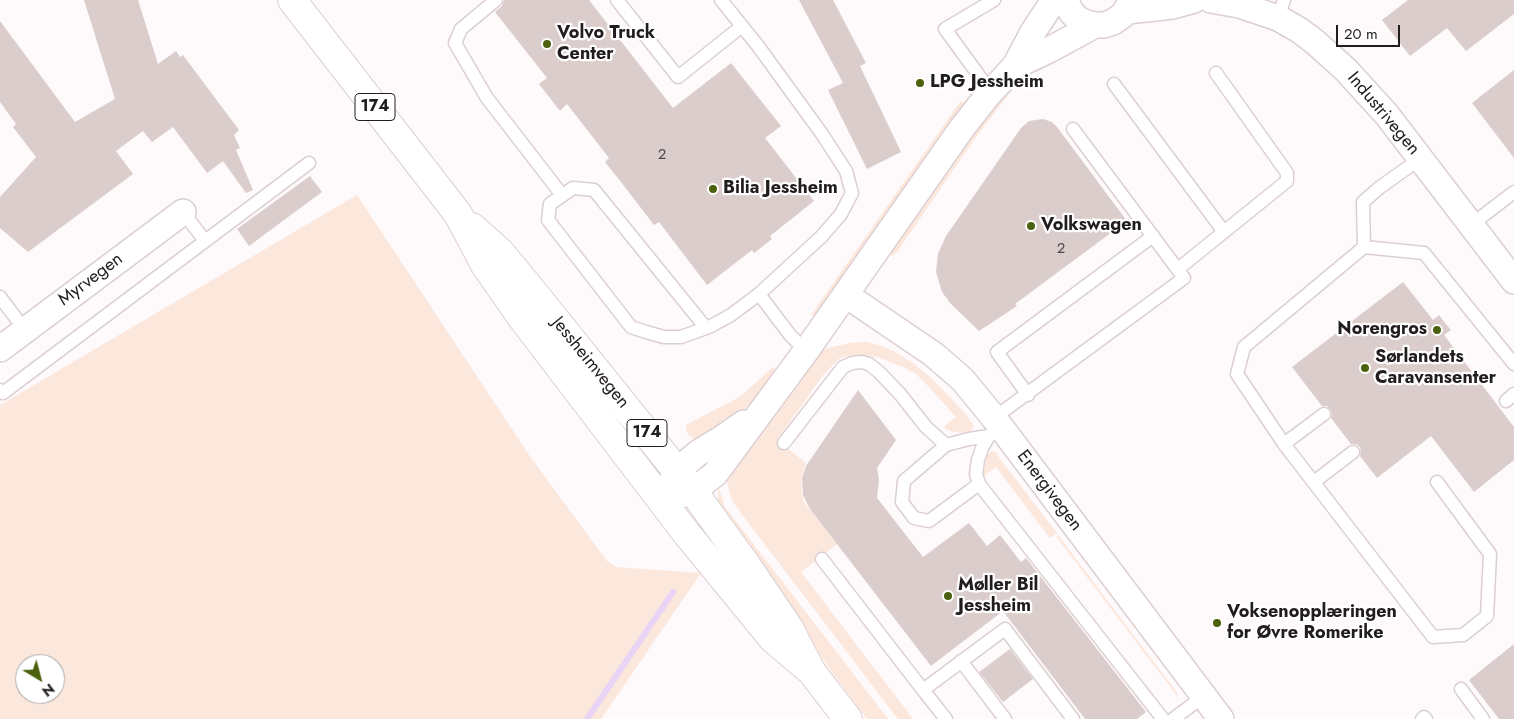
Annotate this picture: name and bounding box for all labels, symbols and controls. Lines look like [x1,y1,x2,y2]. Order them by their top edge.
scale bar [1339,15,1403,47]
place label: Volvo Truck Center [557,23,655,66]
text: 20 m [1344,23,1378,45]
marker: Volvo Truck Center [541,38,553,50]
street label: Industrivegen [1342,68,1424,160]
place label: LPG Jessheim [930,72,1044,94]
marker: LPG Jessheim [914,77,926,89]
road number: 174 [355,94,395,120]
house number: 2 [658,146,666,164]
place label: Bilia Jessheim [723,178,838,200]
marker: Bilia Jessheim [707,183,719,195]
place label: Volkswagen [1041,215,1142,237]
marker: Volkswagen [1025,220,1037,232]
house number: 2 [1057,240,1065,258]
street label: Myrvegen [55,249,127,311]
street label: Jessheimvegen [547,313,633,413]
place label: Norengros [1337,319,1427,341]
marker: Norengros [1431,324,1443,336]
place label: Sørlandets Caravansenter [1375,347,1496,389]
marker: Sørlandets Caravansenter [1359,362,1371,374]
road number: 174 [627,419,667,446]
street label: Energivegen [1012,446,1086,536]
place label: Møller Bil Jessheim [958,575,1038,618]
marker: Møller Bil Jessheim [942,590,954,602]
place label: Voksenopplæringen for Øvre Romerike [1227,602,1397,644]
marker: Voksenopplæringen for Øvre Romerike [1211,617,1223,629]
north arrow [15,654,65,704]
text: N [38,679,59,702]

